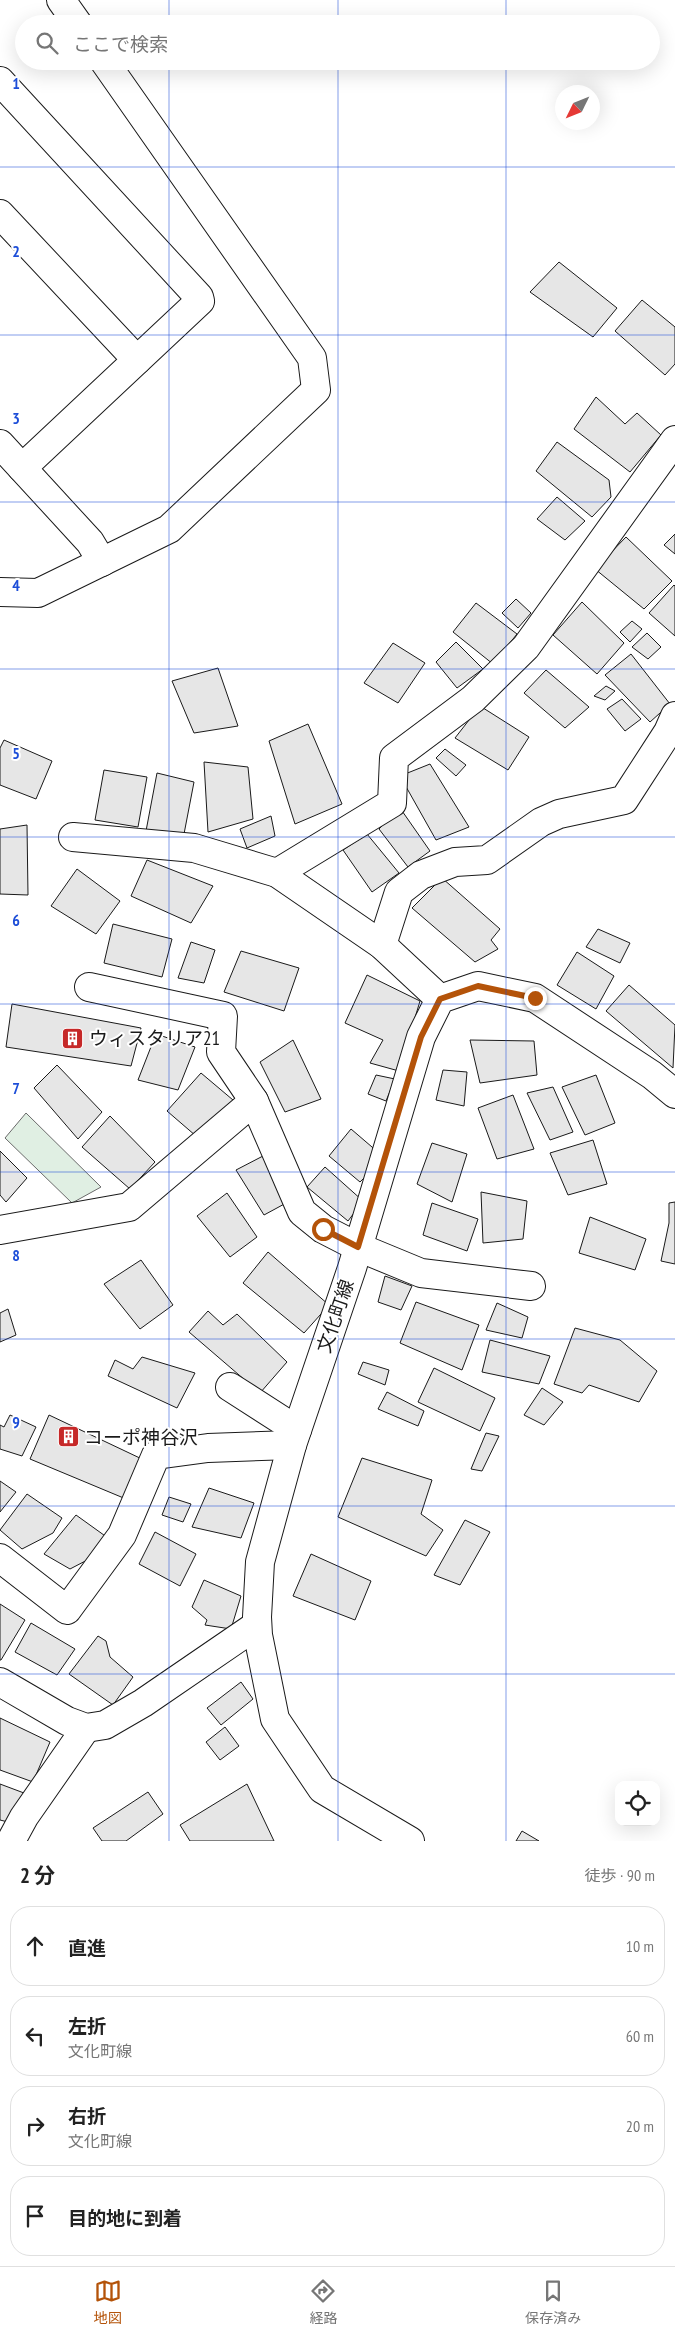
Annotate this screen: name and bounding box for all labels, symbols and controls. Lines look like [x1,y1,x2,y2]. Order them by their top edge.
search box [15,15,660,70]
icon: search [33,29,61,57]
text: ここで検索 [73,32,168,56]
text: 1 [12,73,20,93]
north arrow [555,85,600,130]
text: 2 [12,241,20,261]
text: 3 [12,408,20,428]
text: 4 [12,575,20,595]
text: 5 [12,743,20,763]
text: 6 [12,910,20,930]
route end [524,987,547,1010]
building icon: ウィスタリア21 [61,1026,85,1050]
place label: ウィスタリア21 [89,1026,220,1050]
text: 7 [12,1078,20,1098]
route start [312,1218,335,1241]
text: 8 [12,1245,20,1265]
street label: 文化町線 [311,1276,359,1356]
text: 9 [12,1412,20,1432]
building icon: コーポ神谷沢 [56,1425,80,1449]
place label: コーポ神谷沢 [84,1425,198,1449]
map controls [615,1781,660,1826]
button: locate [615,1781,660,1826]
text: 2 分 [20,1862,55,1889]
text: 徒歩 · 90 m [585,1865,655,1885]
icon: ahead [21,1932,49,1960]
text: 直進 [68,1936,106,1960]
text: 10 m [626,1936,654,1956]
text: 左折 [68,2014,106,2038]
icon: left [21,2022,49,2050]
text: 60 m [626,2026,654,2046]
text: 文化町線 [68,2041,132,2061]
text: 右折 [68,2104,106,2128]
icon: right [21,2112,49,2140]
text: 20 m [626,2116,654,2136]
text: 文化町線 [68,2131,132,2151]
icon: arrive [21,2202,49,2230]
text: 目的地に到着 [68,2206,182,2230]
tab: 地図 [94,2277,122,2327]
tab: 経路 [309,2277,337,2327]
tab: 保存済み [525,2277,581,2327]

